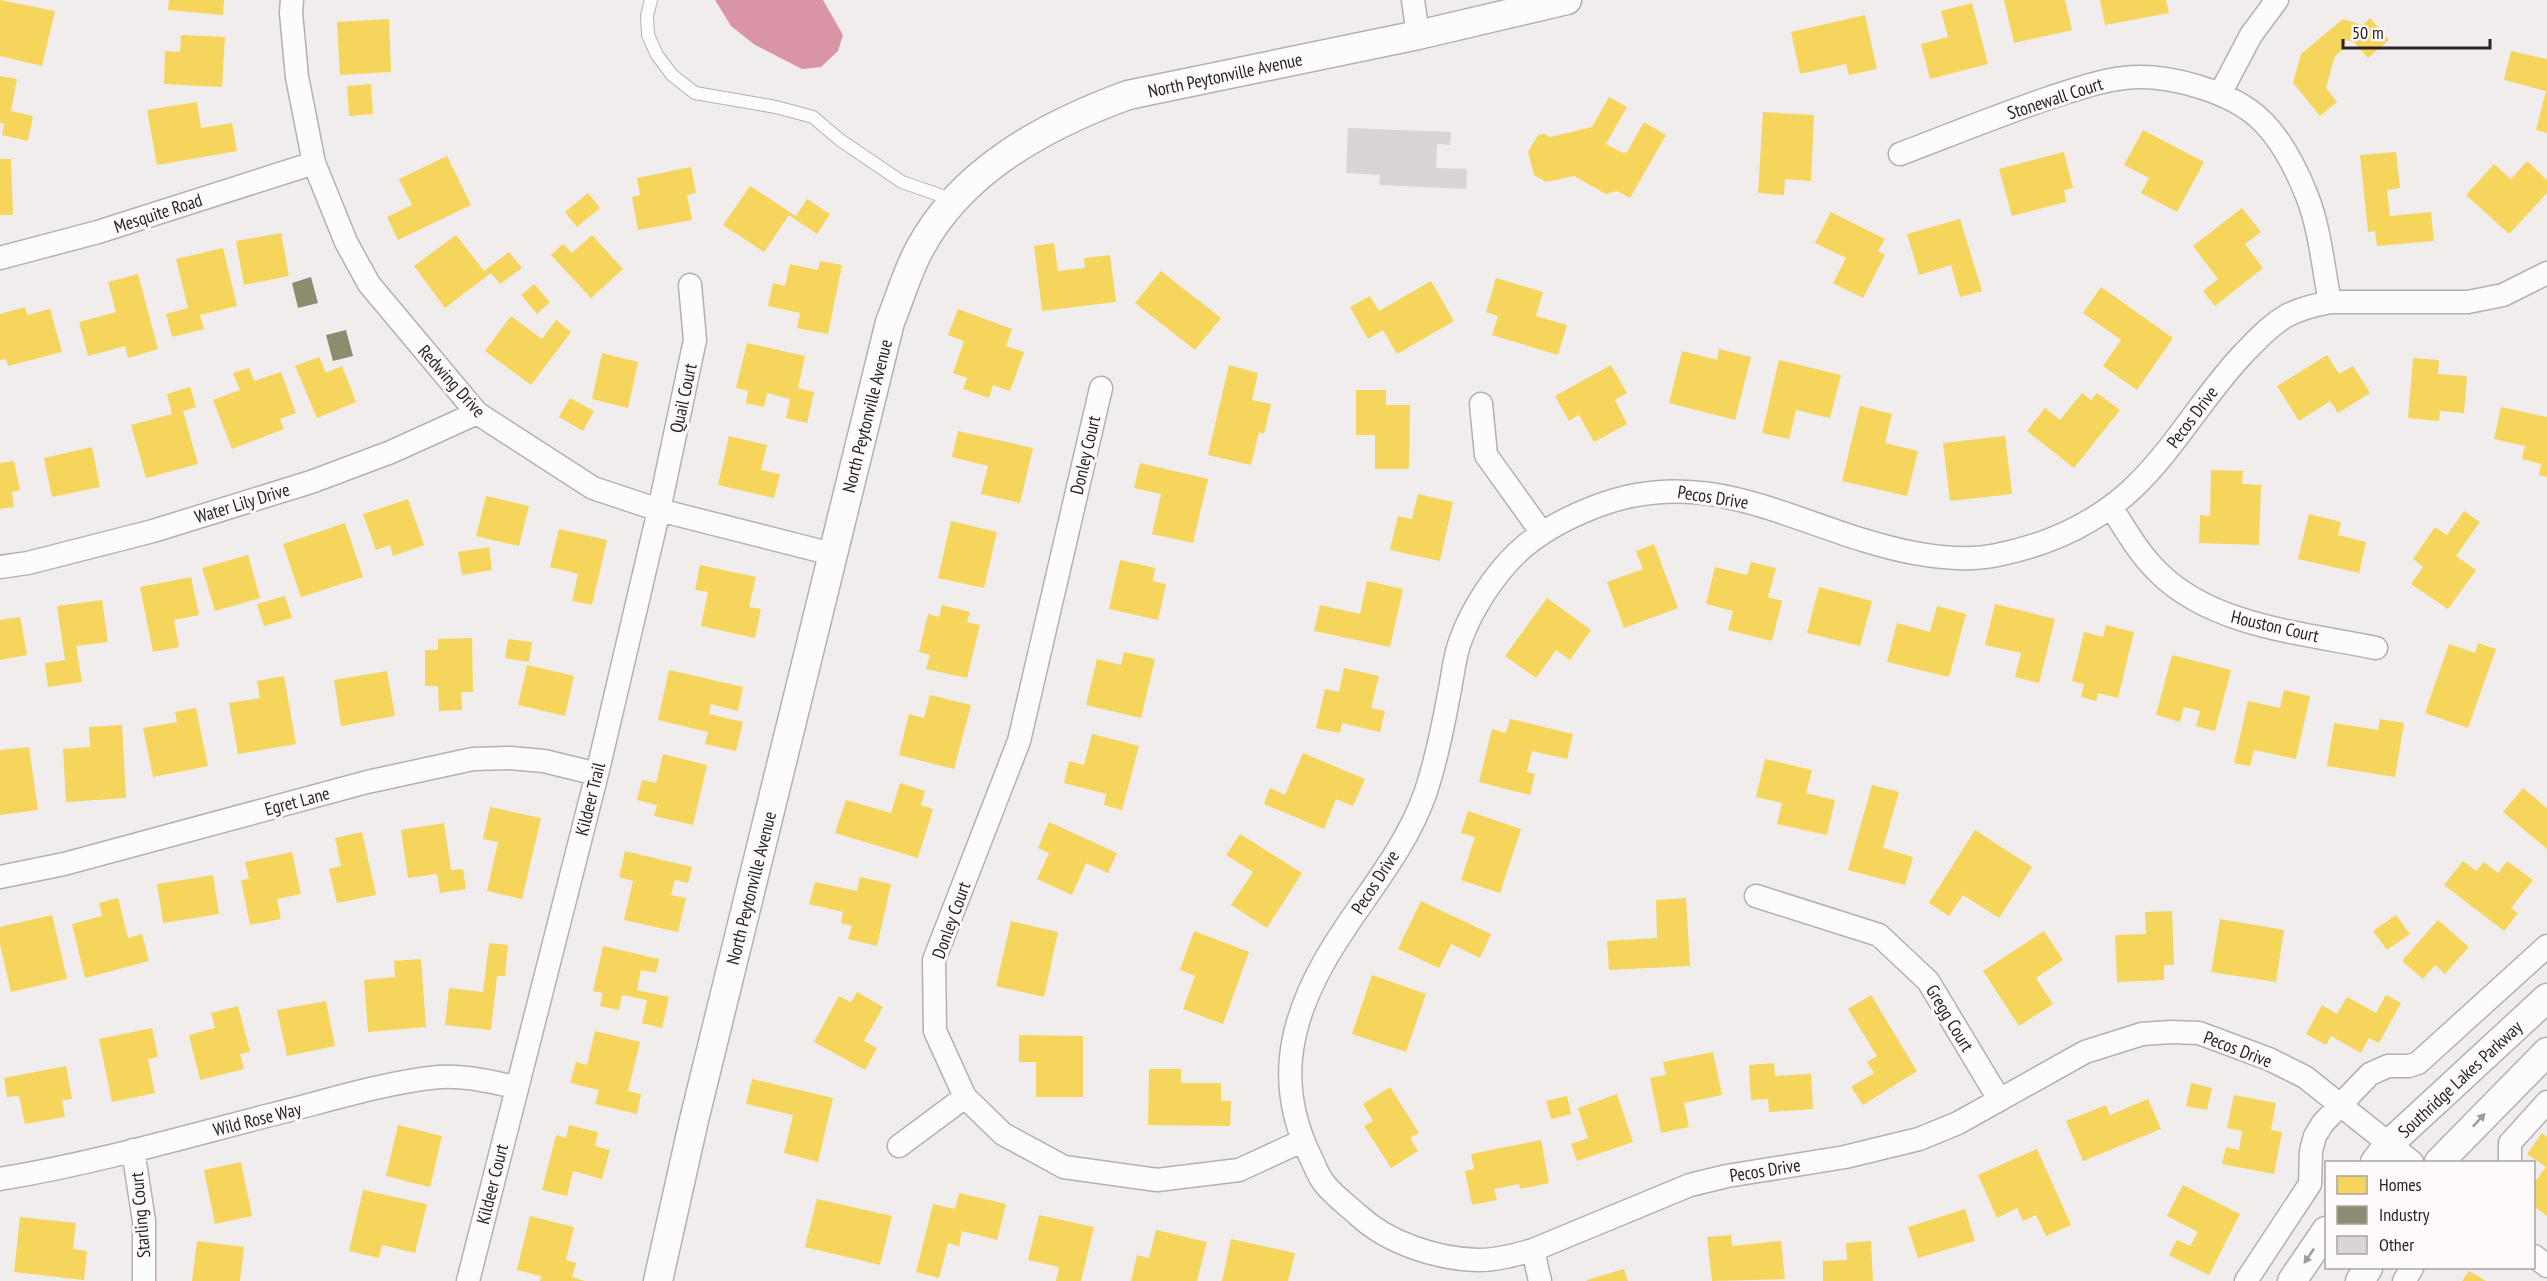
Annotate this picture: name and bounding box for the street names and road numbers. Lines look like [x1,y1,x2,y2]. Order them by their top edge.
street label: North Peytonville Avenue [1146,47,1304,103]
street label: Stonewall Court [2004,72,2106,124]
street label: Mesquite Road [111,188,205,238]
street label: North Peytonville Avenue [837,337,897,495]
street label: Redwing Drive [413,340,491,422]
street label: Quail Court [664,361,702,435]
street label: Pecos Drive [2161,382,2223,452]
street label: Donley Court [1065,413,1105,497]
street label: Water Lily Drive [192,478,292,528]
street label: Pecos Drive [1676,480,1750,514]
street label: Houston Court [2229,605,2321,647]
street label: Kildeer Trail [570,759,610,838]
street label: Egret Lane [262,781,332,821]
street label: North Peytonville Avenue [721,809,781,967]
street label: Pecos Drive [1346,846,1404,918]
street label: Donley Court [926,878,976,962]
street label: Gregg Court [1921,980,1979,1056]
street label: Southridge Lakes Parkway [2393,1015,2527,1143]
street label: Pecos Drive [2201,1025,2275,1073]
street label: Wild Rose Way [211,1097,304,1141]
street label: Kildeer Court [471,1141,513,1227]
street label: Pecos Drive [1728,1153,1802,1187]
street label: Starling Court [125,1171,155,1259]

